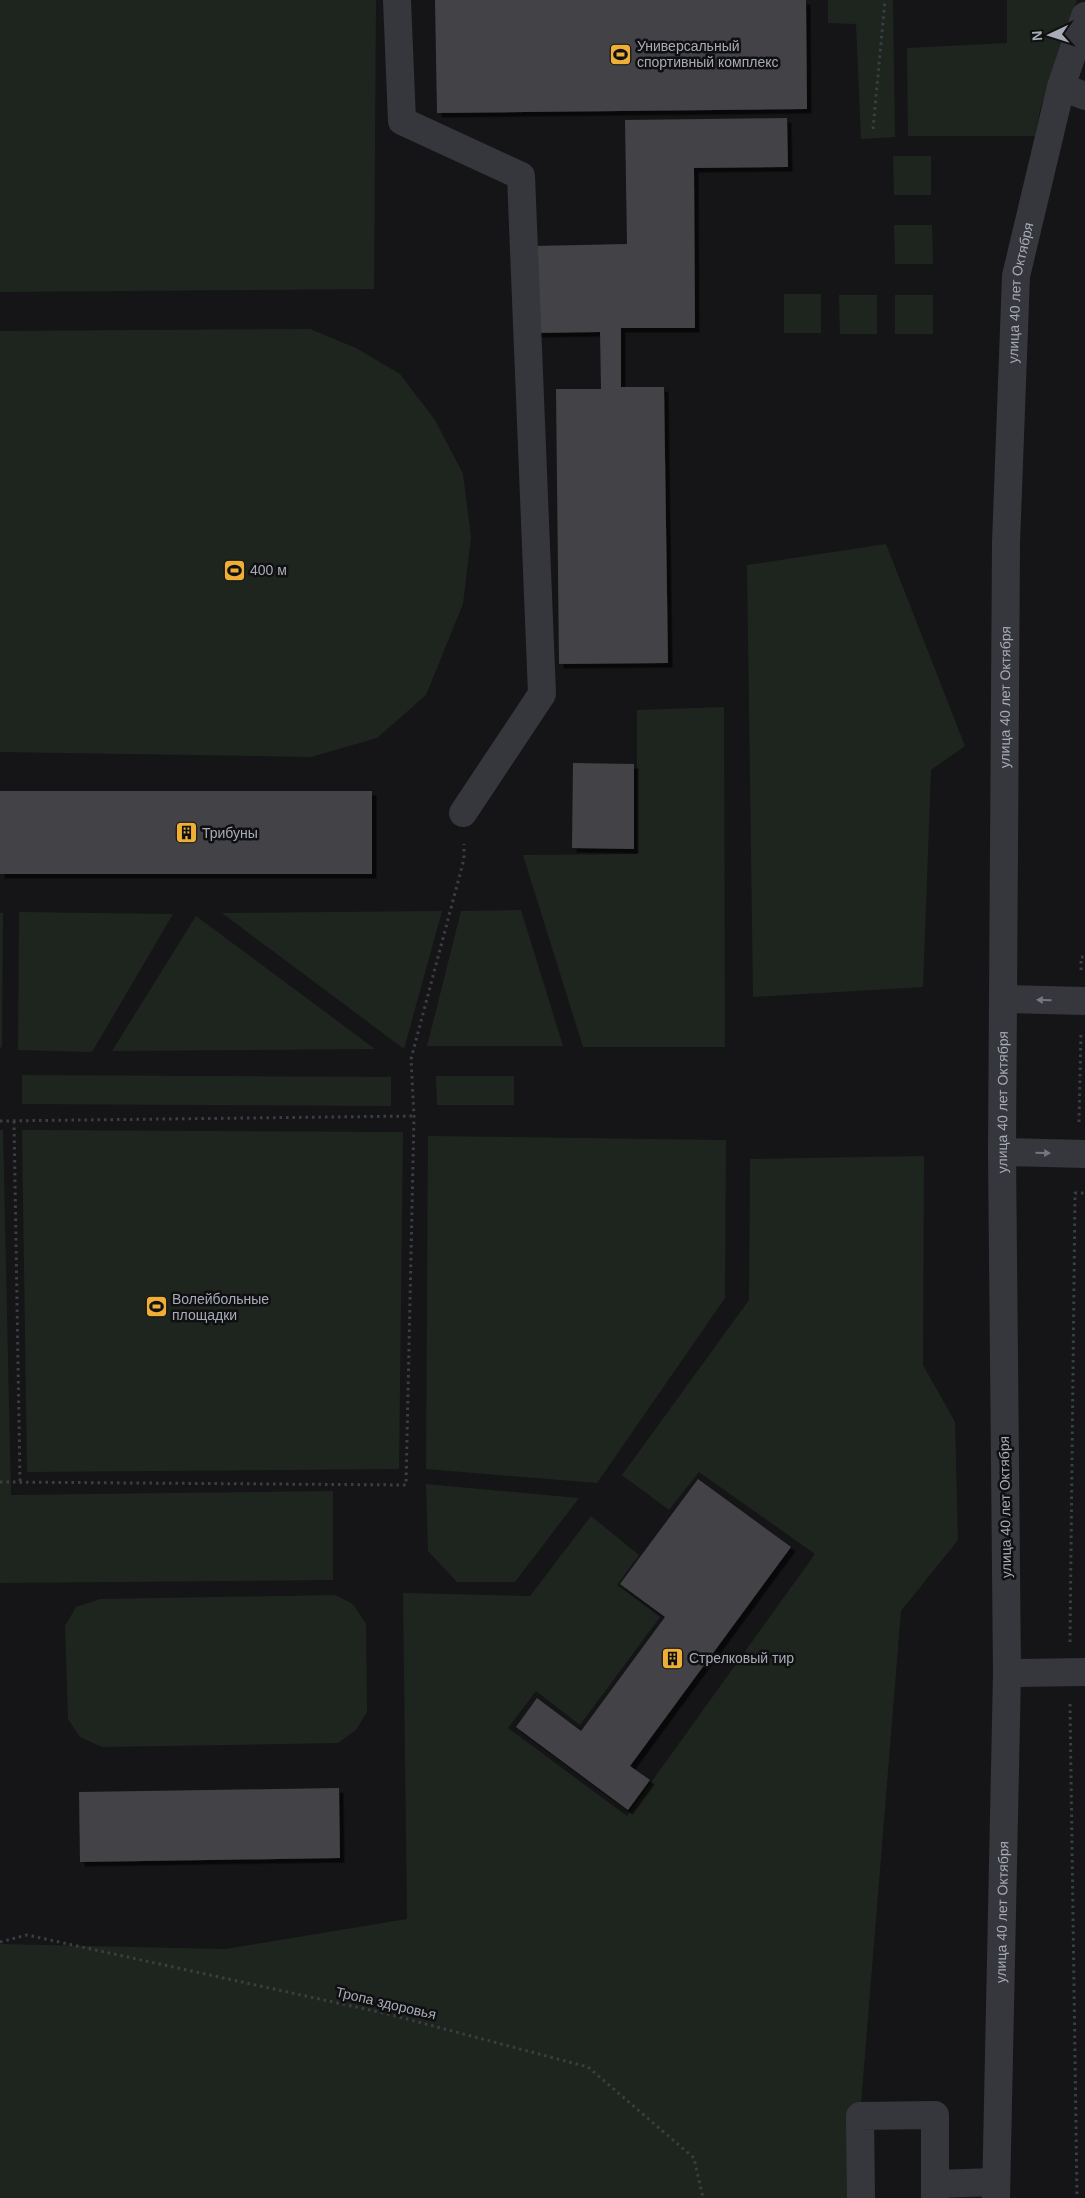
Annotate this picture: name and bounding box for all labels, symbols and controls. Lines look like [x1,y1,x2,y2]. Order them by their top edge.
north arrow [1025,10,1075,60]
text: N [1029,30,1045,42]
place label: Универсальный спортивный комплекс [637,38,779,70]
sports icon: Универсальный спортивный комплекс [609,42,633,66]
street label: улица 40 лет Октября [1005,221,1036,364]
sports icon: 400 м [222,558,246,582]
place label: 400 м [250,562,287,578]
street label: улица 40 лет Октября [997,626,1013,768]
building icon: Трибуны [174,821,198,845]
place label: Трибуны [202,825,258,841]
one-way arrow [1036,996,1052,1004]
street label: улица 40 лет Октября [994,1031,1011,1173]
one-way arrow [1036,1149,1052,1157]
place label: Волейбольные площадки [172,1291,269,1323]
sports icon: Волейбольные площадки [144,1295,168,1319]
street label: улица 40 лет Октября [996,1436,1014,1578]
building icon: Стрелковый тир [661,1646,685,1670]
place label: Стрелковый тир [689,1650,794,1666]
street label: улица 40 лет Октября [993,1841,1011,1983]
street label: Тропа здоровья [334,1984,438,2022]

